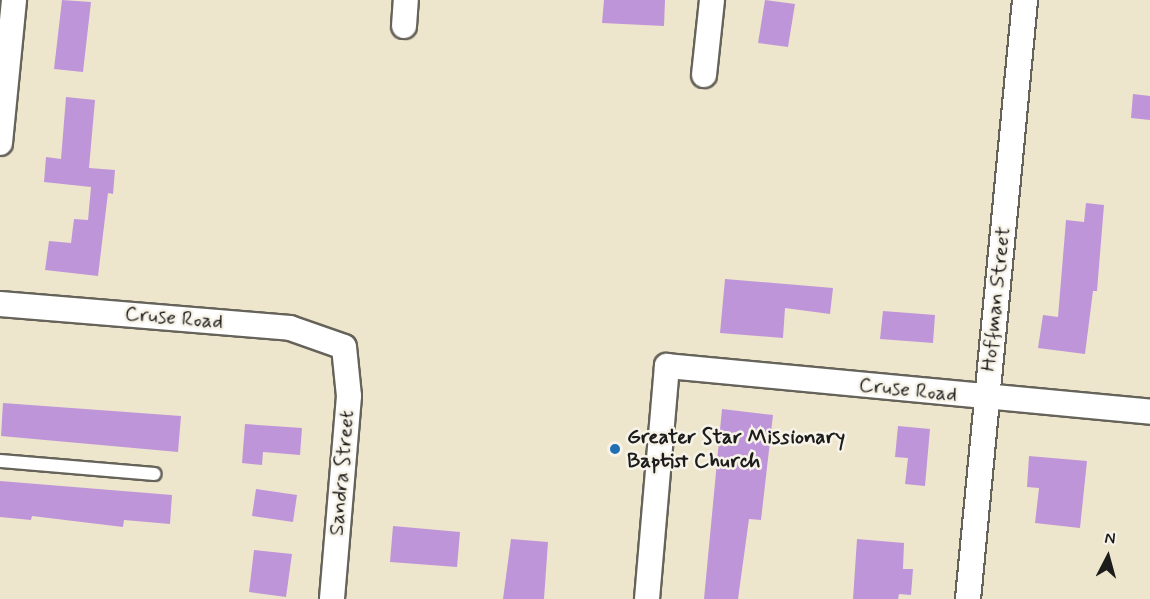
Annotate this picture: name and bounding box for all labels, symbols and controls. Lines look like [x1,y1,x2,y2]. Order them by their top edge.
street label: Hoffman Street [976,226,1016,372]
street label: Cruse Road [124,301,224,335]
street label: Cruse Road [857,372,959,408]
street label: Sandra Street [324,407,360,539]
place label: Greater Star Missionary Baptist Church [627,424,841,474]
marker: Greater Star Missionary Baptist Church [608,442,622,456]
north arrow [1078,527,1138,587]
text: N [1104,528,1116,550]

